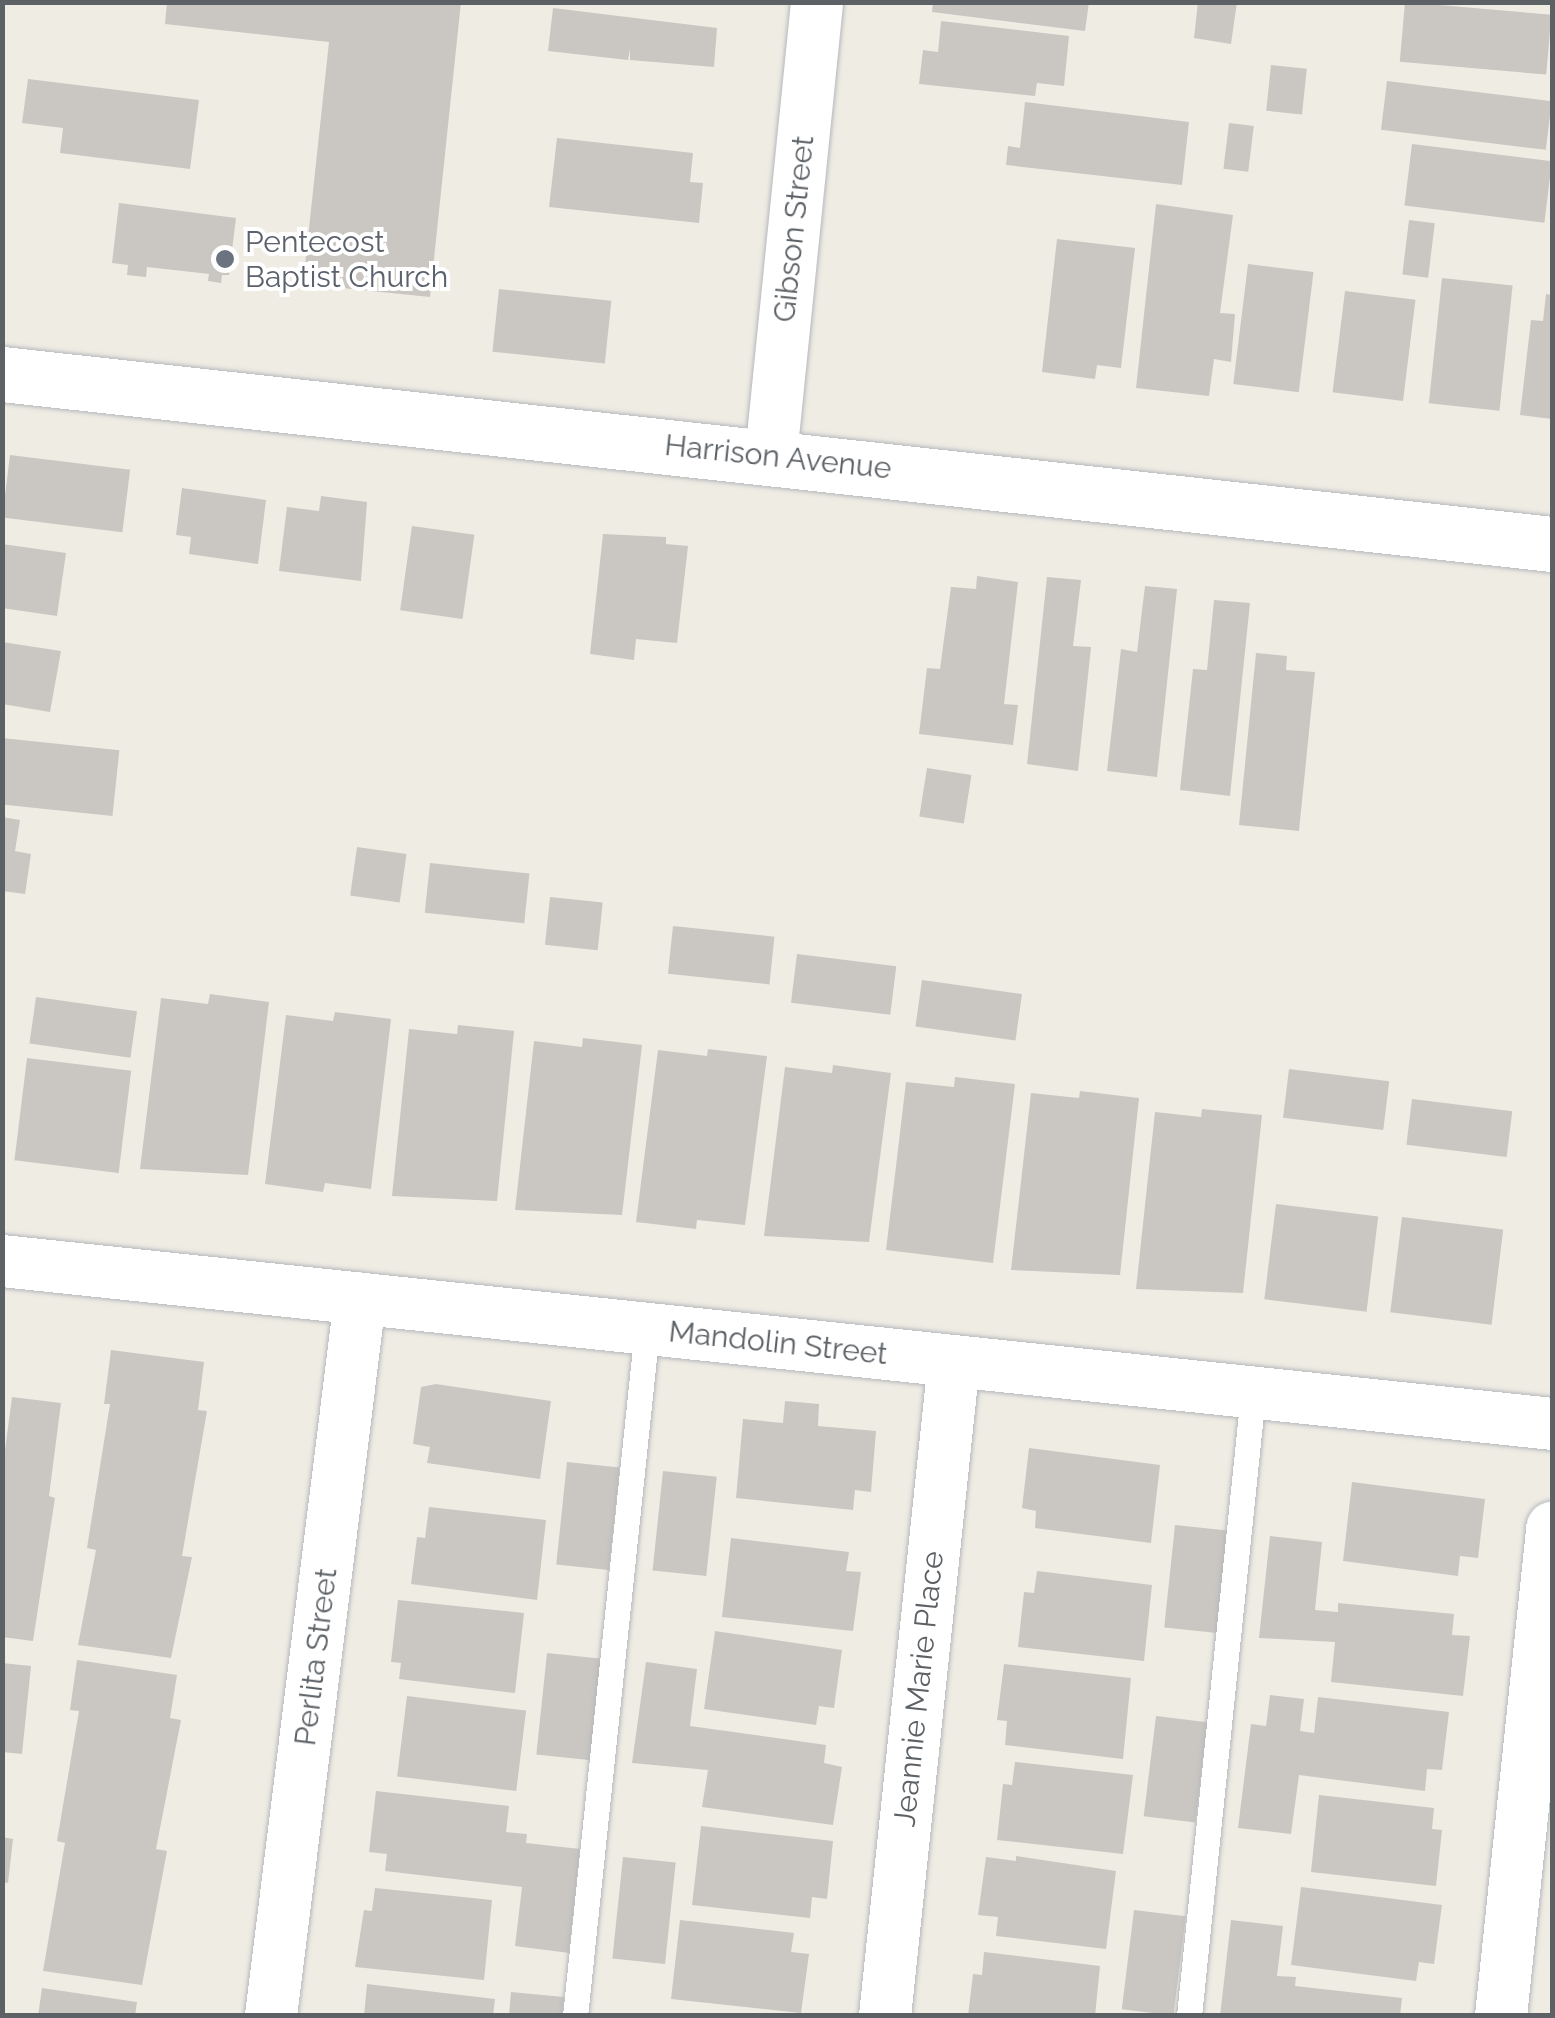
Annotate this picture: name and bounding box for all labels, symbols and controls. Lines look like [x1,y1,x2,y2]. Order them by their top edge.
street label: Gibson Street [766,134,822,324]
place label: Pentecost Baptist Church [245,224,448,294]
marker: Pentecost Baptist Church [214,248,236,270]
street label: Harrison Avenue [662,427,894,487]
street label: Mandolin Street [667,1314,889,1372]
street label: Jeannie Marie Place [887,1549,951,1829]
street label: Perlita Street [287,1566,345,1748]

